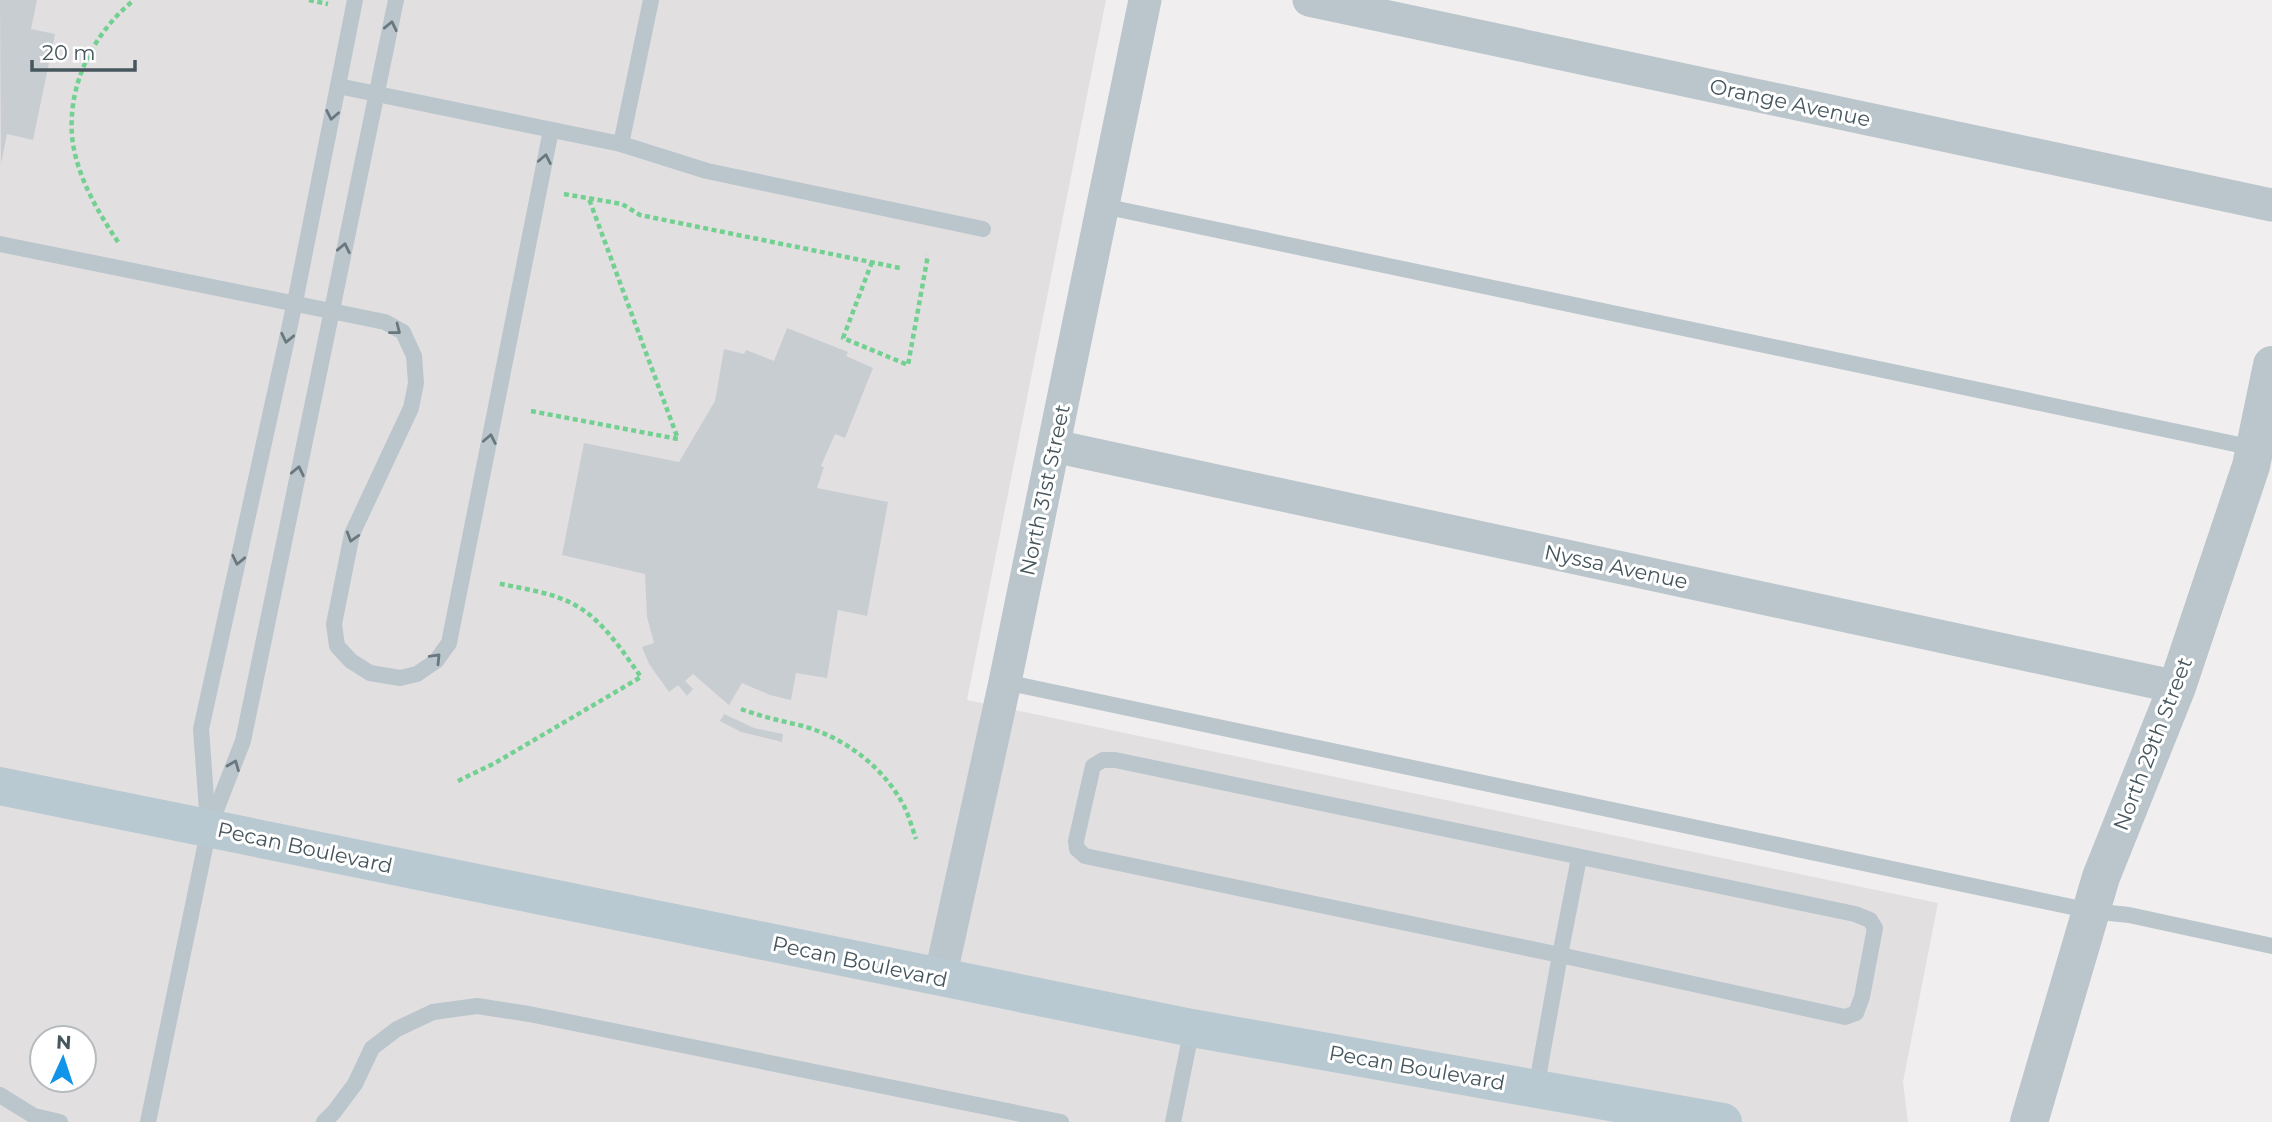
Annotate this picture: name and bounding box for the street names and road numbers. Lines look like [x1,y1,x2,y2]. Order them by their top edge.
street label: Orange Avenue [1707,73,1873,132]
street label: North 31st Street [1014,402,1075,578]
street label: Nyssa Avenue [1542,539,1690,594]
street label: North 29th Street [2108,654,2197,834]
street label: Pecan Boulevard [215,817,395,878]
street label: Pecan Boulevard [770,931,950,992]
street label: Pecan Boulevard [1327,1040,1507,1095]

